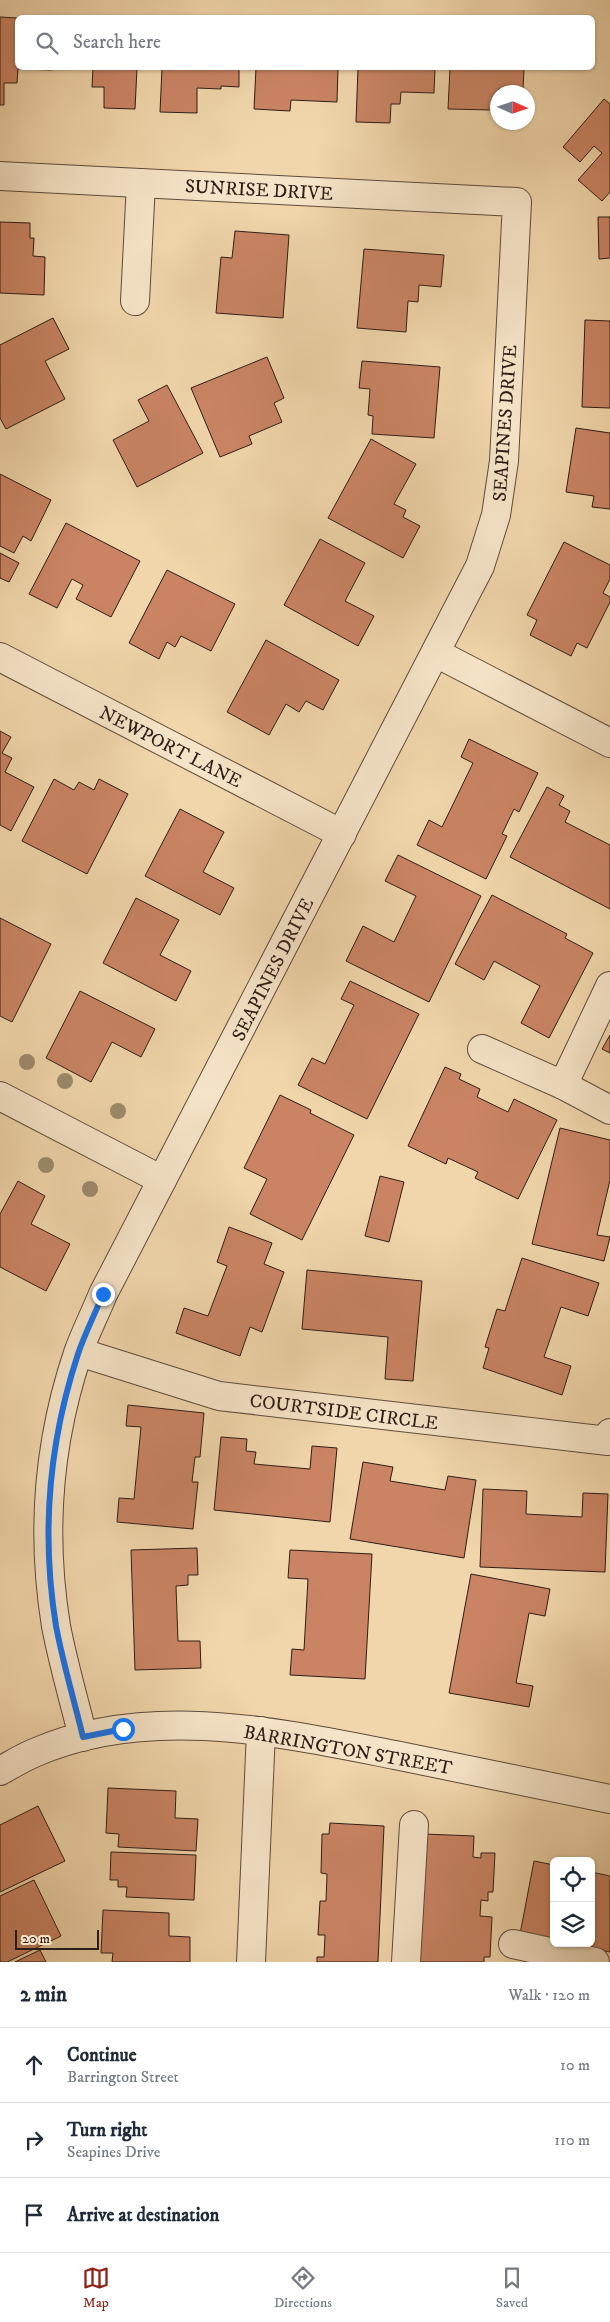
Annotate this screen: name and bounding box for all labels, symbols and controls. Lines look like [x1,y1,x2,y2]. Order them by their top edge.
search box [15,15,595,70]
icon: search [33,29,61,57]
text: Search here [73,31,161,54]
north arrow [490,85,535,130]
street label: SUNRISE DRIVE [184,175,333,206]
street label: SEAPINES DRIVE [489,344,522,502]
street label: NEWPORT LANE [95,701,245,793]
street label: SEAPINES DRIVE [227,894,319,1045]
route end [92,1283,115,1306]
street label: COURTSIDE CIRCLE [248,1390,439,1435]
route start [112,1718,135,1741]
street label: BARRINGTON STREET [242,1721,454,1780]
map controls [550,1857,595,1947]
button: locate [550,1857,595,1902]
button: layers [550,1902,595,1947]
scale bar [15,1927,99,1950]
text: 20 m [22,1930,50,1948]
text: 2 min [20,1982,67,2008]
text: Walk · 120 m [508,1985,590,2005]
text: Continue [67,2044,137,2067]
icon: ahead [20,2051,48,2079]
text: 10 m [560,2055,590,2075]
text: Barrington Street [67,2067,179,2087]
text: Turn right [67,2119,147,2142]
icon: right [20,2126,48,2154]
text: 110 m [554,2130,590,2150]
text: Seapines Drive [67,2142,160,2162]
icon: arrive [20,2201,48,2229]
text: Arrive at destination [67,2204,219,2227]
tab: Map [82,2264,110,2312]
tab: Directions [274,2264,332,2312]
tab: Saved [496,2264,528,2312]

